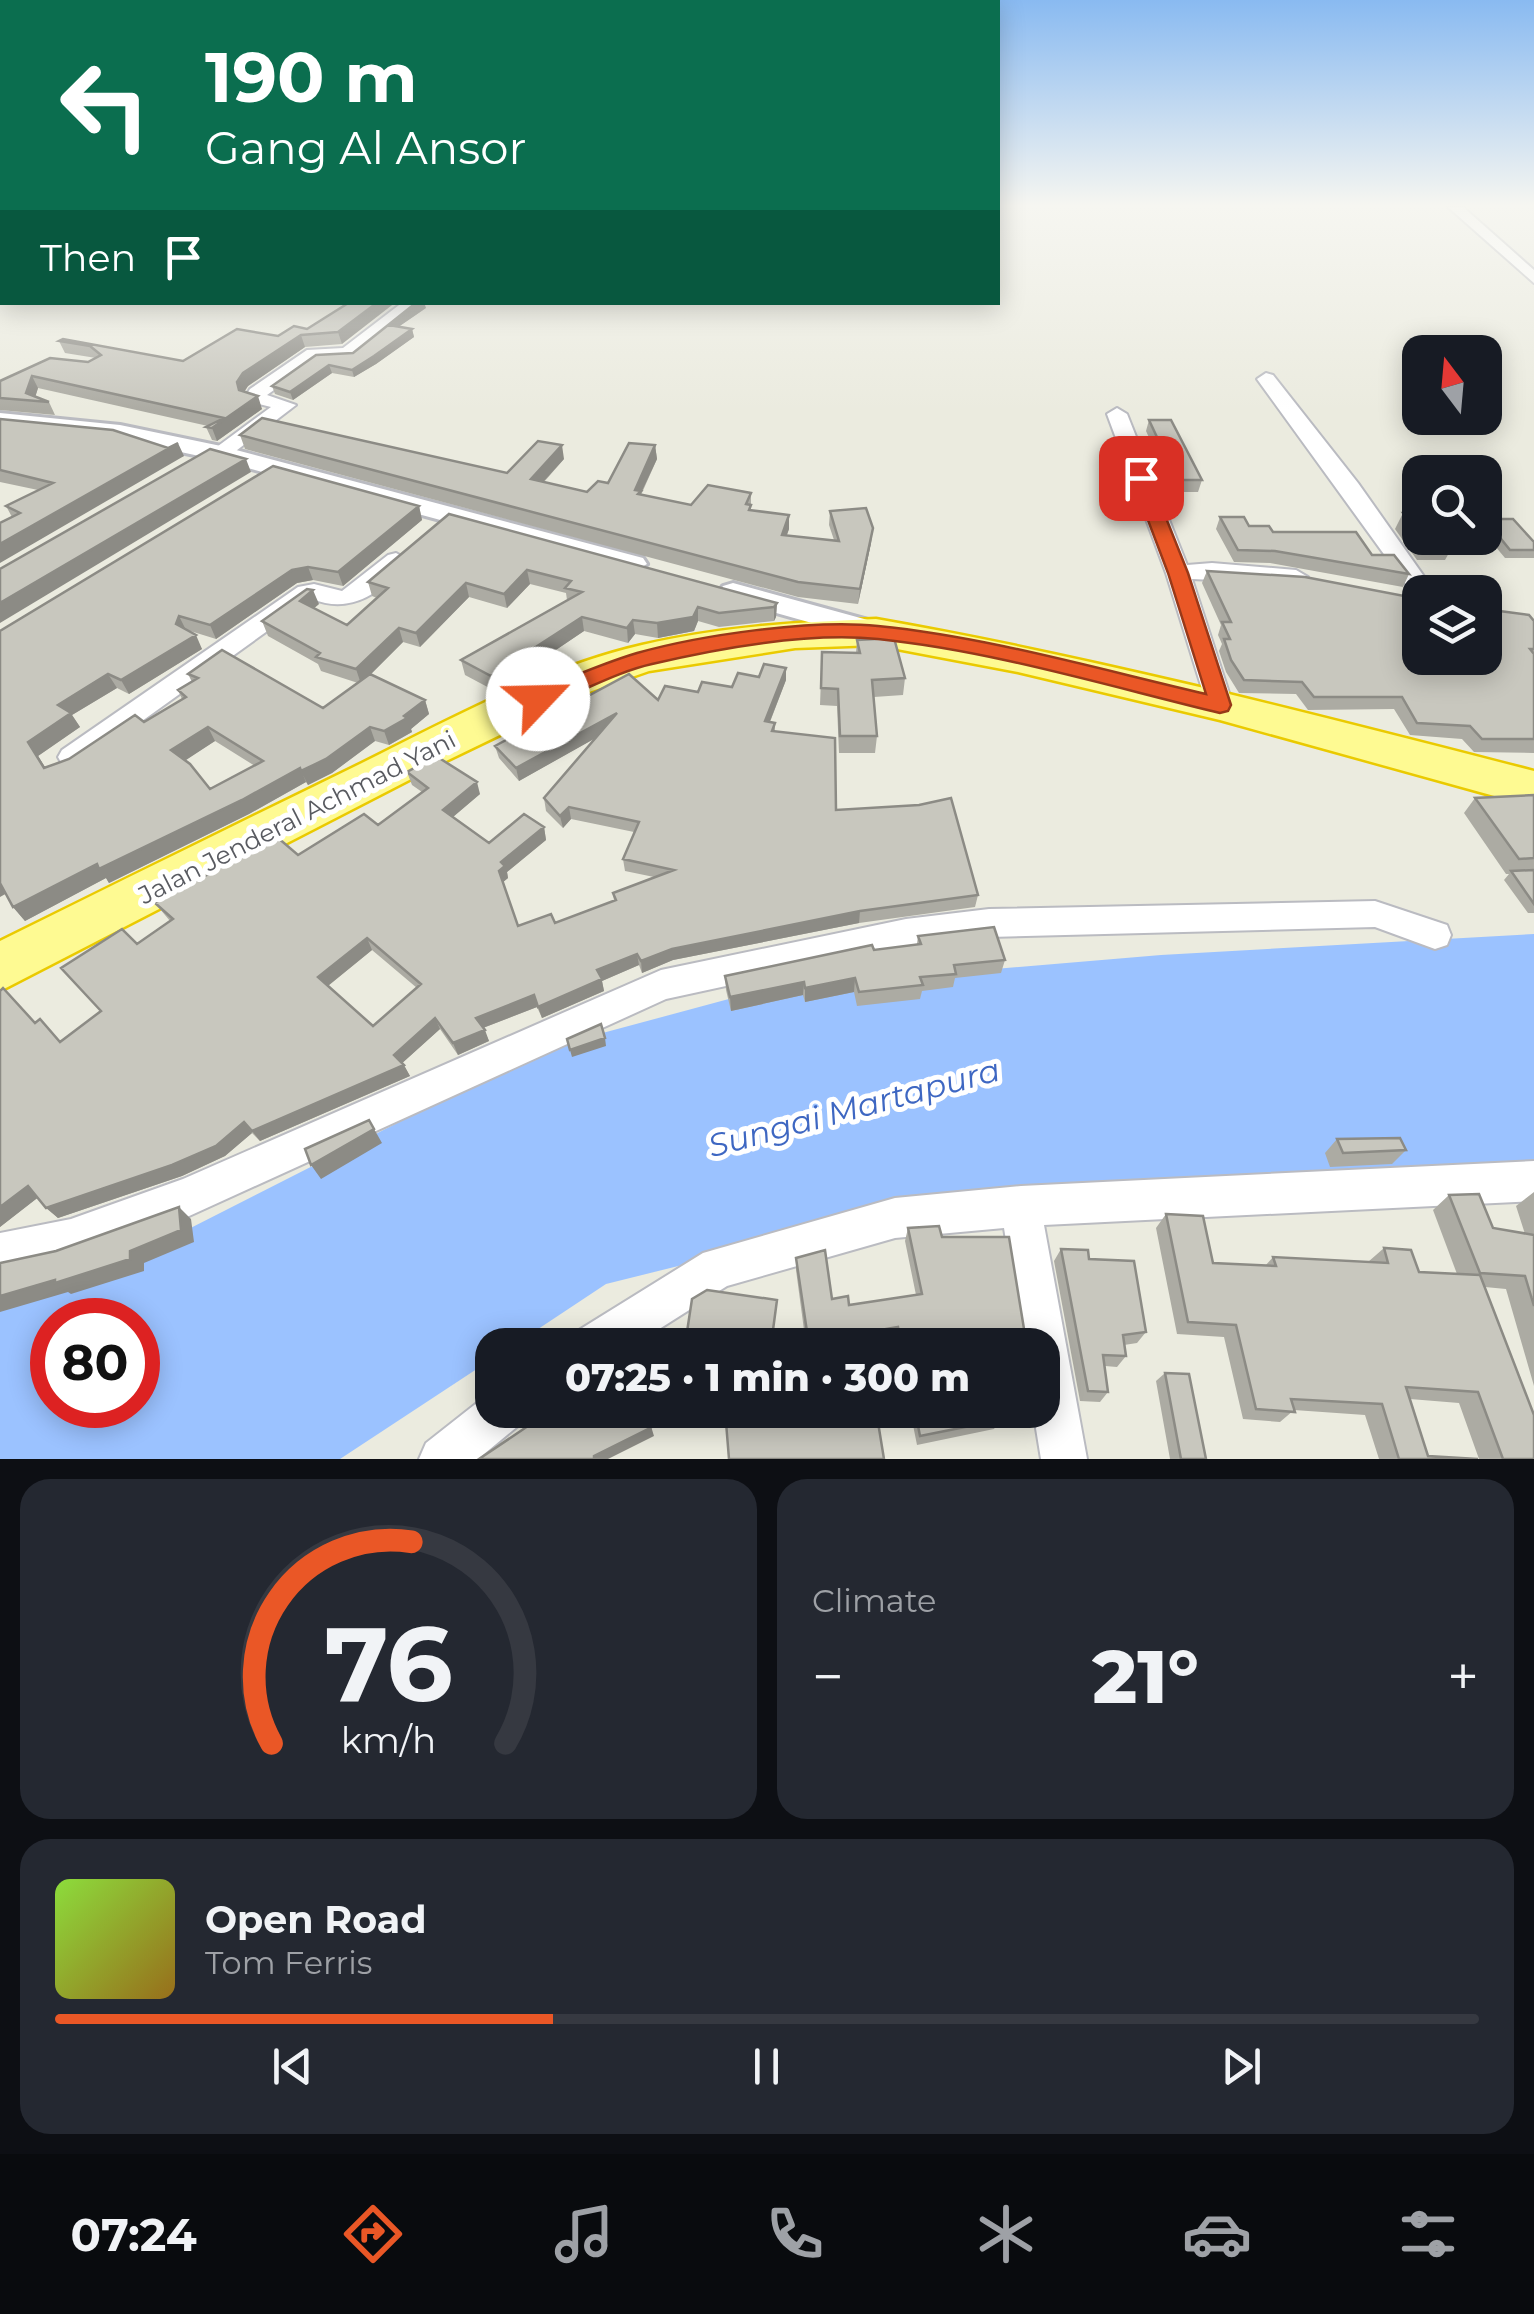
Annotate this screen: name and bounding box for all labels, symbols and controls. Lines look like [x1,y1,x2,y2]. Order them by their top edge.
text: 190 m [205,34,418,120]
icon: left [40,40,170,170]
text: Gang Al Ansor [205,120,526,175]
icon: arrive [156,230,211,285]
text: Then [40,234,136,281]
north arrow [1402,335,1502,435]
map controls [1402,335,1502,675]
pin [1099,436,1184,521]
icon: arrive [1114,451,1169,506]
button: search [1402,455,1502,555]
button: layers [1402,575,1502,675]
position arrow [486,647,590,751]
street label: Jalan Jenderal Achmad Yani [133,724,461,911]
water label: Sungai Martapura [704,1050,1004,1165]
speed limit sign: 80 [30,1298,160,1428]
text: 07:25 · 1 min · 300 m [565,1354,970,1401]
text: Climate [812,1581,936,1620]
text: 76 [324,1600,453,1727]
text: 21° [1092,1630,1199,1722]
text: − [812,1643,844,1710]
text: + [1447,1643,1479,1710]
text: km/h [341,1718,436,1762]
text: Open Road [205,1896,427,1943]
text: Tom Ferris [205,1943,372,1982]
icon: previous [265,2039,320,2094]
icon: pause [739,2039,794,2094]
icon: next [1214,2039,1269,2094]
icon: directions [338,2199,408,2269]
icon: music [549,2199,619,2269]
icon: phone [760,2199,830,2269]
icon: climate [971,2199,1041,2269]
icon: car [1182,2199,1252,2269]
icon: filters [1393,2199,1463,2269]
text: 07:24 [71,2207,197,2262]

